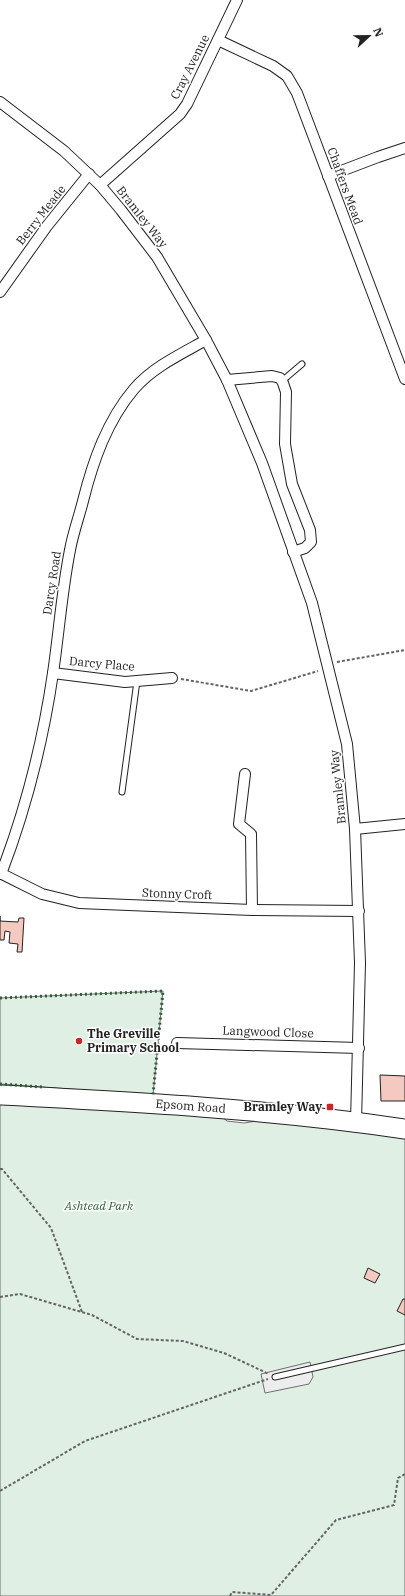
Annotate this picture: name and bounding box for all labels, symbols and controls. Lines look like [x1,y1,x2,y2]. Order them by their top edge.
north arrow [349,16,389,56]
text: N [370,26,387,39]
street label: Cray Avenue [167,32,212,102]
street label: Chaffers Mead [325,145,366,227]
street label: Berry Meade [13,182,69,248]
street label: Bramley Way [114,183,172,251]
street label: Darcy Road [39,550,64,616]
street label: Darcy Place [69,653,136,674]
street label: Bramley Way [326,749,349,825]
street label: Stonny Croft [142,885,212,902]
street label: Langwood Close [222,1022,314,1041]
place label: The Greville Primary School [87,1026,179,1055]
marker: The Greville Primary School [74,1036,84,1046]
street label: Epsom Road [155,1096,226,1116]
place label: Bramley Way [244,1099,322,1114]
marker: Bramley Way [325,1102,335,1112]
park label: Ashtead Park [64,1198,134,1213]

